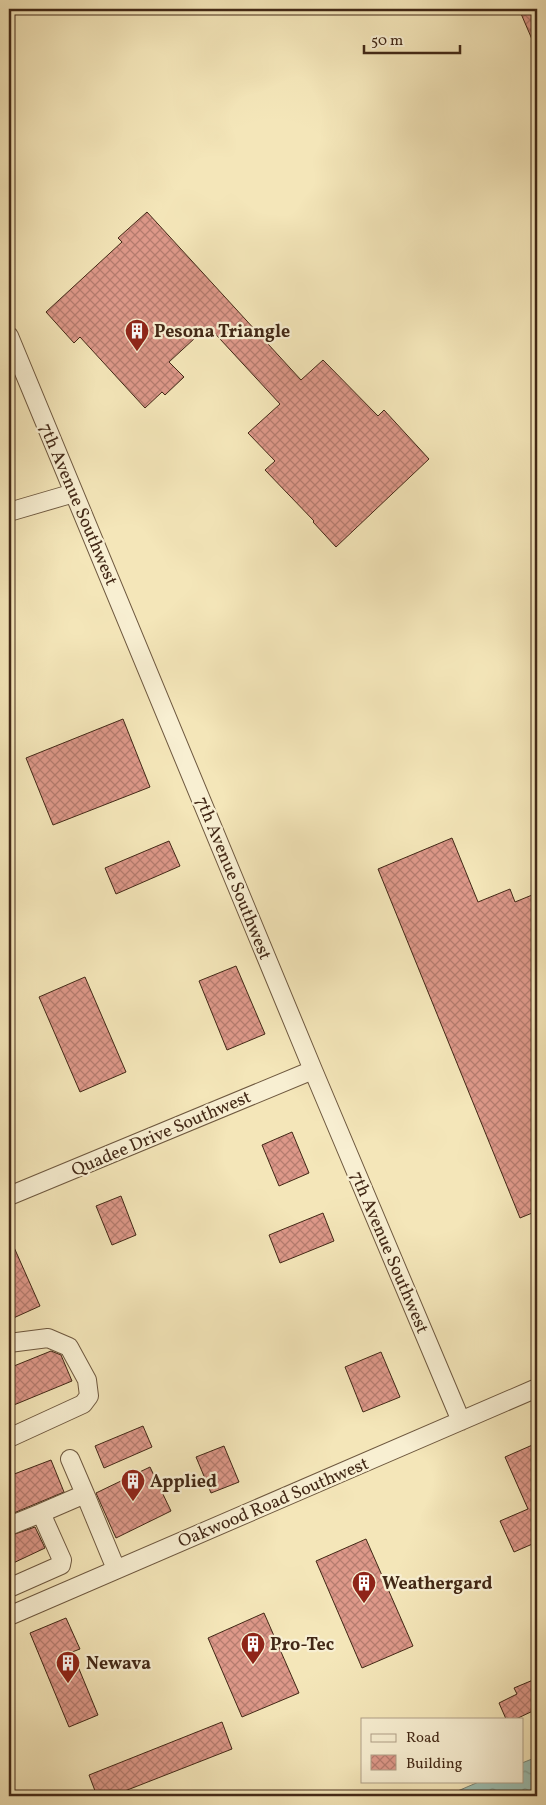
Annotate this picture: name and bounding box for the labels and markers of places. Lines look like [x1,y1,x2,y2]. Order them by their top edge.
building icon: Pesona Triangle [124,318,150,352]
place label: Pesona Triangle [154,320,290,345]
building icon: Applied [120,1468,146,1502]
place label: Applied [150,1470,217,1495]
building icon: Weathergard [351,1570,377,1604]
place label: Weathergard [382,1572,493,1597]
building icon: Pro-Tec [240,1631,266,1665]
place label: Pro-Tec [270,1633,334,1658]
building icon: Newava [55,1650,81,1684]
place label: Newava [86,1652,151,1677]

